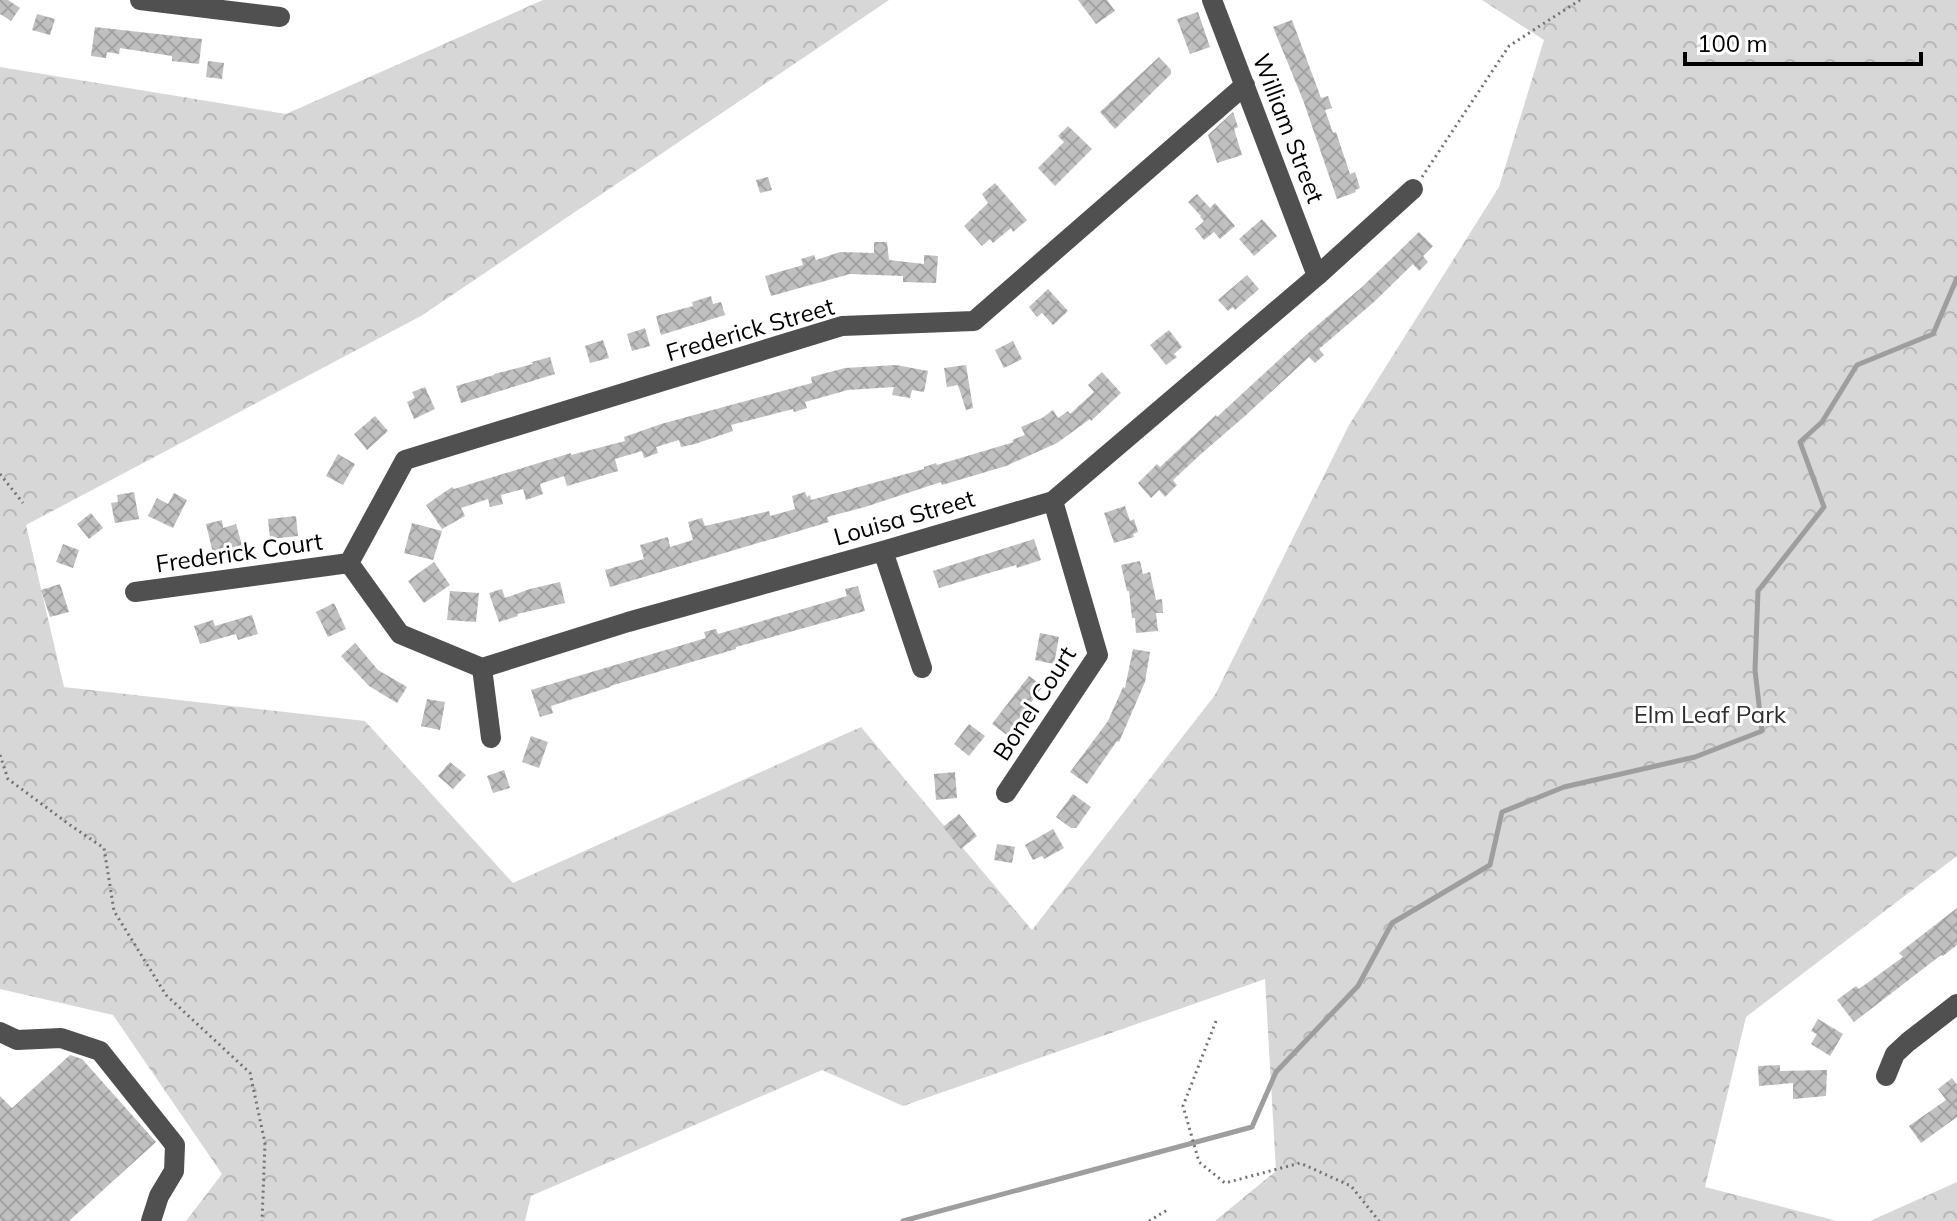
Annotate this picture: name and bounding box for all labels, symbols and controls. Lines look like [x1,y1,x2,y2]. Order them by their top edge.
scale bar [1685,16,1921,66]
text: 100 m [1697,28,1768,58]
street label: William Street [1247,49,1331,207]
street label: Frederick Street [662,291,838,367]
street label: Louisa Street [830,483,978,551]
street label: Frederick Court [154,525,324,579]
street label: Bonel Court [986,640,1082,766]
park label: Elm Leaf Park [1634,699,1787,729]

